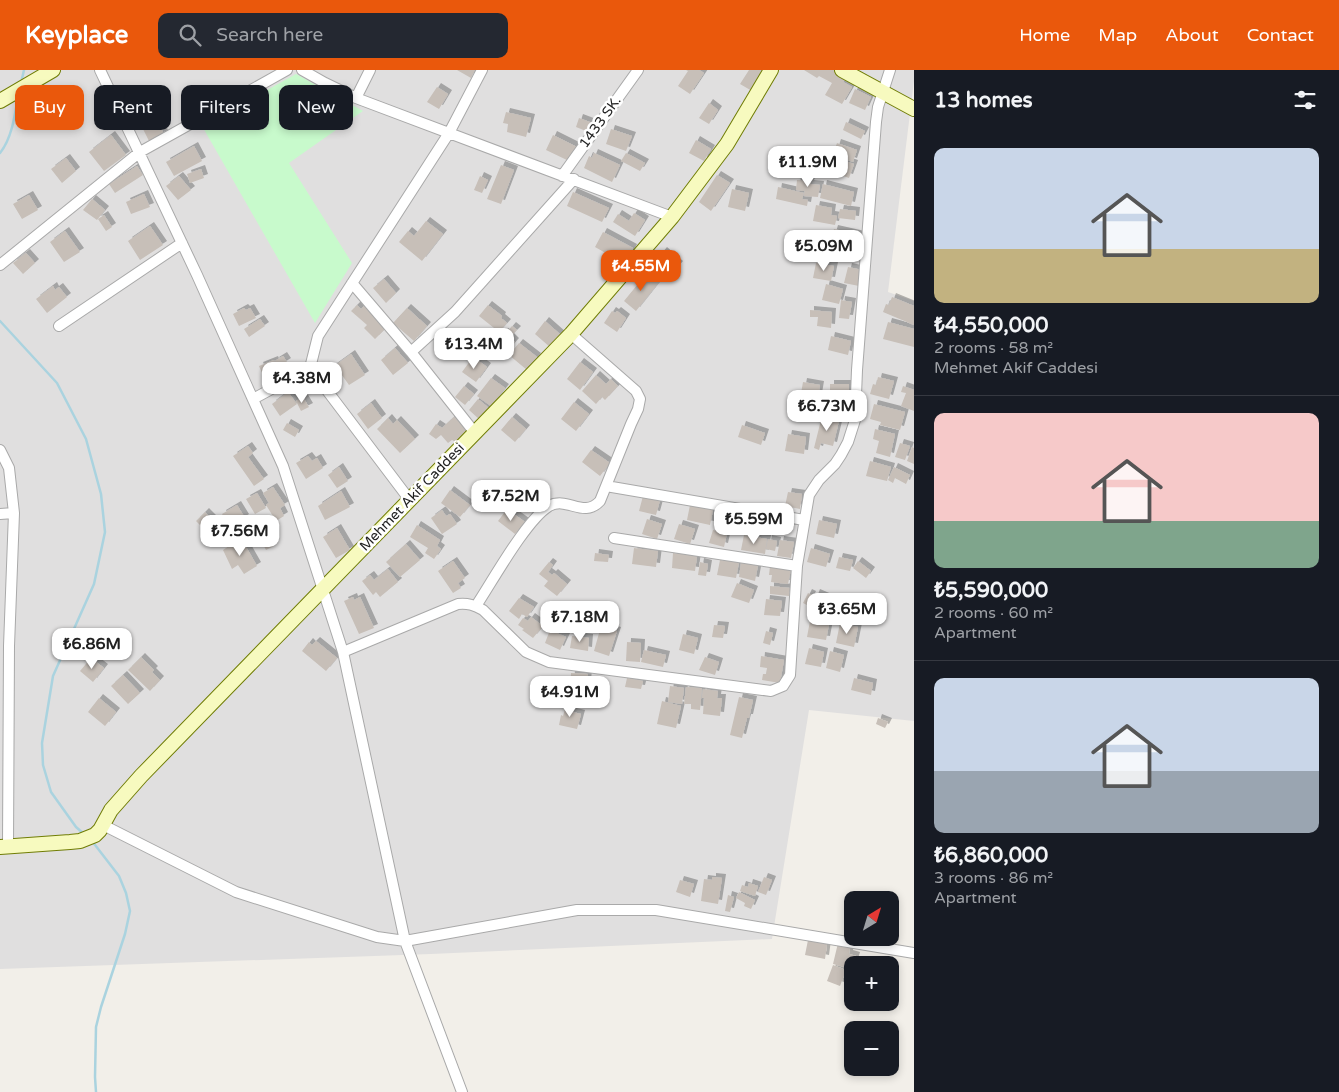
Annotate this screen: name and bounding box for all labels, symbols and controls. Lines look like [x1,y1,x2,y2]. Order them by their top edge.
search box [158,13,508,58]
text: Keyplace [25,21,128,50]
icon: search [176,21,204,49]
text: Search here [216,24,323,46]
text: Home [1019,24,1070,46]
text: Map [1098,24,1137,46]
text: About [1165,24,1219,46]
text: Contact [1247,24,1314,46]
chip: Buy [15,85,84,130]
chip: Rent [94,85,171,130]
chip: Filters [181,85,269,130]
chip: New [279,85,353,130]
icon: filters [1291,86,1319,114]
text: 13 homes [934,88,1033,113]
street label: 1433 SK. [575,93,625,151]
pin: ₺11.9M [767,146,849,188]
text: ₺11.9M [779,152,837,172]
icon: home [1082,180,1172,270]
pin: ₺5.09M [783,230,865,272]
text: ₺5.09M [795,236,853,256]
pin: ₺4.55M [600,250,682,292]
text: ₺4.55M [612,256,670,276]
text: ₺4,550,000 [934,313,1048,338]
pin: ₺13.4M [433,328,515,370]
text: ₺13.4M [445,334,503,354]
text: 2 rooms · 58 m² [934,338,1053,358]
text: Mehmet Akif Caddesi [934,358,1098,378]
pin: ₺4.38M [261,362,343,404]
text: ₺4.38M [273,368,331,388]
pin: ₺6.73M [786,390,868,432]
text: ₺6.73M [798,396,856,416]
street label: Mehmet Akif Caddesi [356,440,468,554]
icon: home [1082,446,1172,536]
pin: ₺7.52M [470,480,552,522]
text: ₺7.52M [482,486,540,506]
pin: ₺5.59M [713,502,795,545]
text: ₺5.59M [725,509,783,529]
pin: ₺7.56M [199,514,281,557]
text: ₺7.56M [211,521,269,541]
text: ₺5,590,000 [934,578,1048,603]
pin: ₺3.65M [806,592,888,635]
text: ₺3.65M [818,599,876,619]
pin: ₺7.18M [539,600,621,643]
text: 2 rooms · 60 m² [934,603,1053,623]
text: ₺7.18M [551,607,609,627]
text: Apartment [934,623,1017,643]
pin: ₺6.86M [51,628,133,670]
text: ₺6.86M [63,634,121,654]
pin: ₺4.91M [529,676,611,718]
text: ₺4.91M [541,682,599,702]
icon: home [1082,711,1172,801]
text: ₺6,860,000 [934,843,1048,868]
text: 3 rooms · 86 m² [934,868,1053,888]
text: Apartment [934,888,1017,908]
north arrow [844,891,899,946]
map controls [844,891,899,1076]
button: + [844,956,899,1011]
button: − [844,1021,899,1076]

